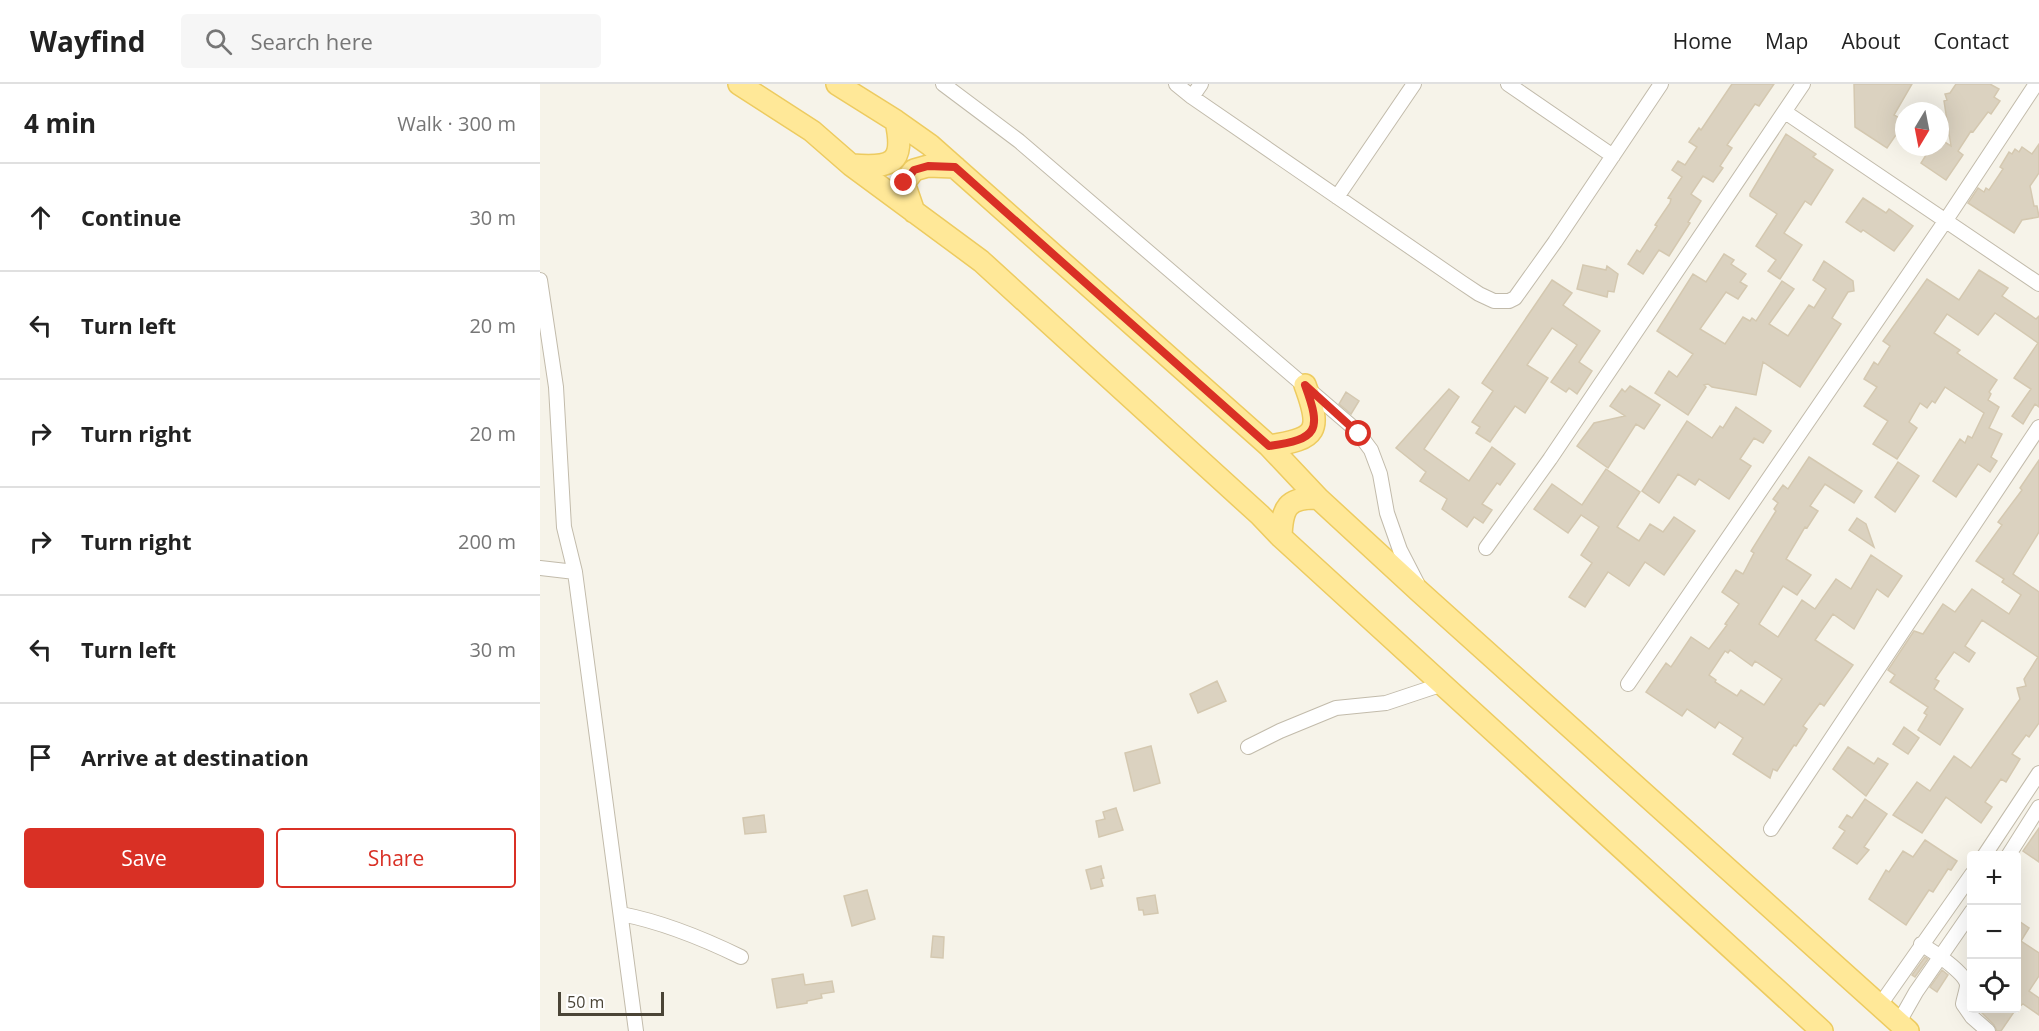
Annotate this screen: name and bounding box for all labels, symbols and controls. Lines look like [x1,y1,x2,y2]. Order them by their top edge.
search box [181,14,601,68]
text: Wayfind [30,22,145,60]
icon: search [202,25,235,58]
text: Search here [250,26,373,56]
text: Home [1673,27,1732,55]
text: Map [1765,27,1808,55]
text: About [1841,27,1901,55]
text: Contact [1934,27,2009,55]
north arrow [1895,102,1949,156]
text: 4 min [24,105,96,141]
text: Walk · 300 m [397,110,516,137]
route end [890,169,916,195]
icon: ahead [24,201,57,234]
text: Continue [81,202,181,232]
text: 30 m [469,204,516,231]
icon: left [24,309,57,342]
text: Turn left [81,310,176,340]
text: 20 m [469,312,516,339]
icon: right [24,417,57,450]
text: Turn right [81,418,192,448]
text: 20 m [469,420,516,447]
route start [1345,420,1371,446]
icon: right [24,525,57,558]
text: Turn right [81,526,192,556]
text: 200 m [458,528,516,555]
icon: left [24,633,57,666]
text: Turn left [81,634,176,664]
text: 30 m [469,636,516,663]
icon: arrive [24,741,57,774]
text: Arrive at destination [81,742,309,772]
button: Save [24,828,264,888]
button: Share [276,828,516,888]
map controls [1967,851,2021,1013]
button: + [1967,851,2021,905]
button: − [1967,905,2021,959]
button: locate [1967,959,2021,1013]
scale bar [558,989,664,1016]
text: 50 m [567,991,604,1013]

